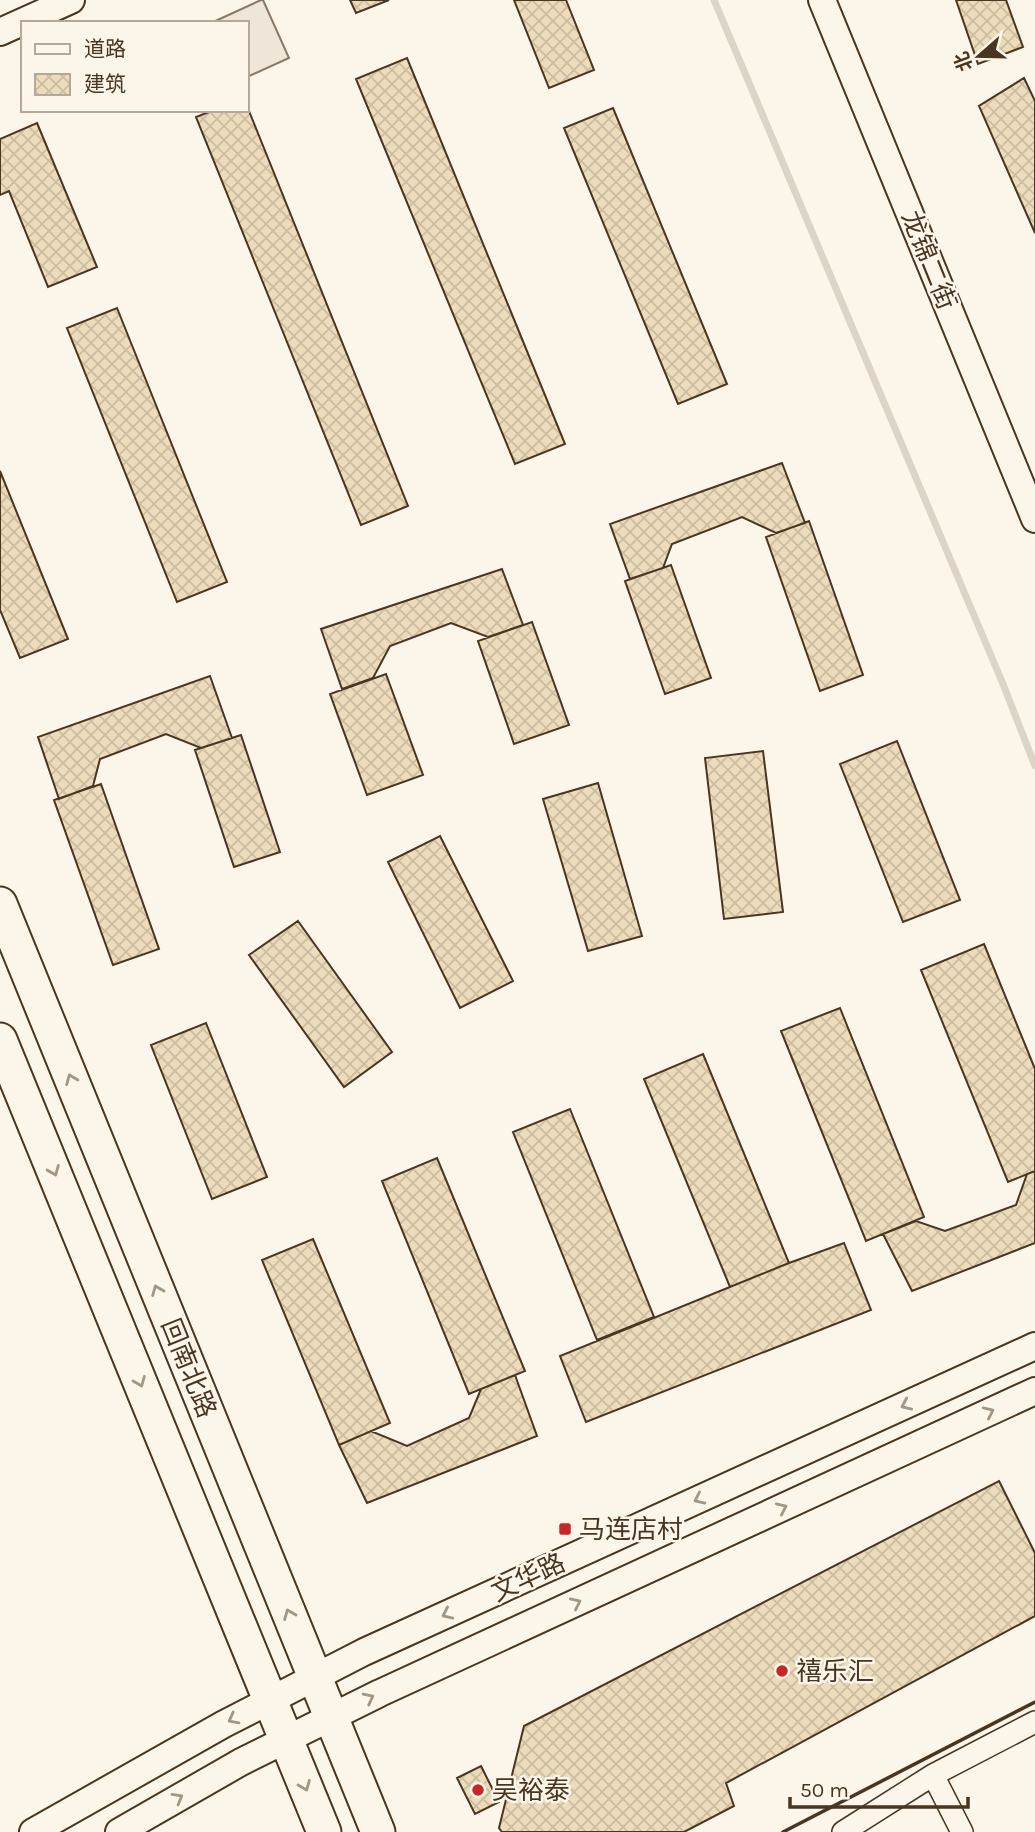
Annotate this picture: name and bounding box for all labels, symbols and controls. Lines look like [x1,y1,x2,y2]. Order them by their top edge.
legend [21,21,248,112]
north arrow [944,21,1014,91]
text: 道路 [84,37,126,61]
text: 北 [950,49,978,74]
text: 建筑 [84,72,126,96]
street label: 龙锦二街 [895,206,962,314]
one-way arrow [66,1074,80,1086]
one-way arrow [45,1164,59,1176]
one-way arrow [152,1284,166,1296]
street label: 回南北路 [155,1314,222,1422]
one-way arrow [131,1375,145,1387]
one-way arrow [901,1397,913,1411]
one-way arrow [982,1407,994,1421]
one-way arrow [694,1491,706,1505]
one-way arrow [775,1502,787,1516]
place label: 马连店村 [579,1514,683,1545]
marker: 马连店村 [557,1521,573,1537]
street label: 文华路 [486,1547,570,1608]
one-way arrow [569,1597,581,1611]
one-way arrow [442,1606,455,1620]
one-way arrow [284,1608,298,1620]
place label: 禧乐汇 [796,1656,874,1687]
marker: 禧乐汇 [774,1663,790,1679]
one-way arrow [362,1693,374,1707]
one-way arrow [227,1711,240,1725]
scale bar [790,1766,968,1810]
place label: 吴裕泰 [492,1775,570,1806]
text: 50 m [800,1778,849,1802]
one-way arrow [297,1779,311,1791]
marker: 吴裕泰 [470,1782,486,1798]
one-way arrow [171,1793,184,1806]

